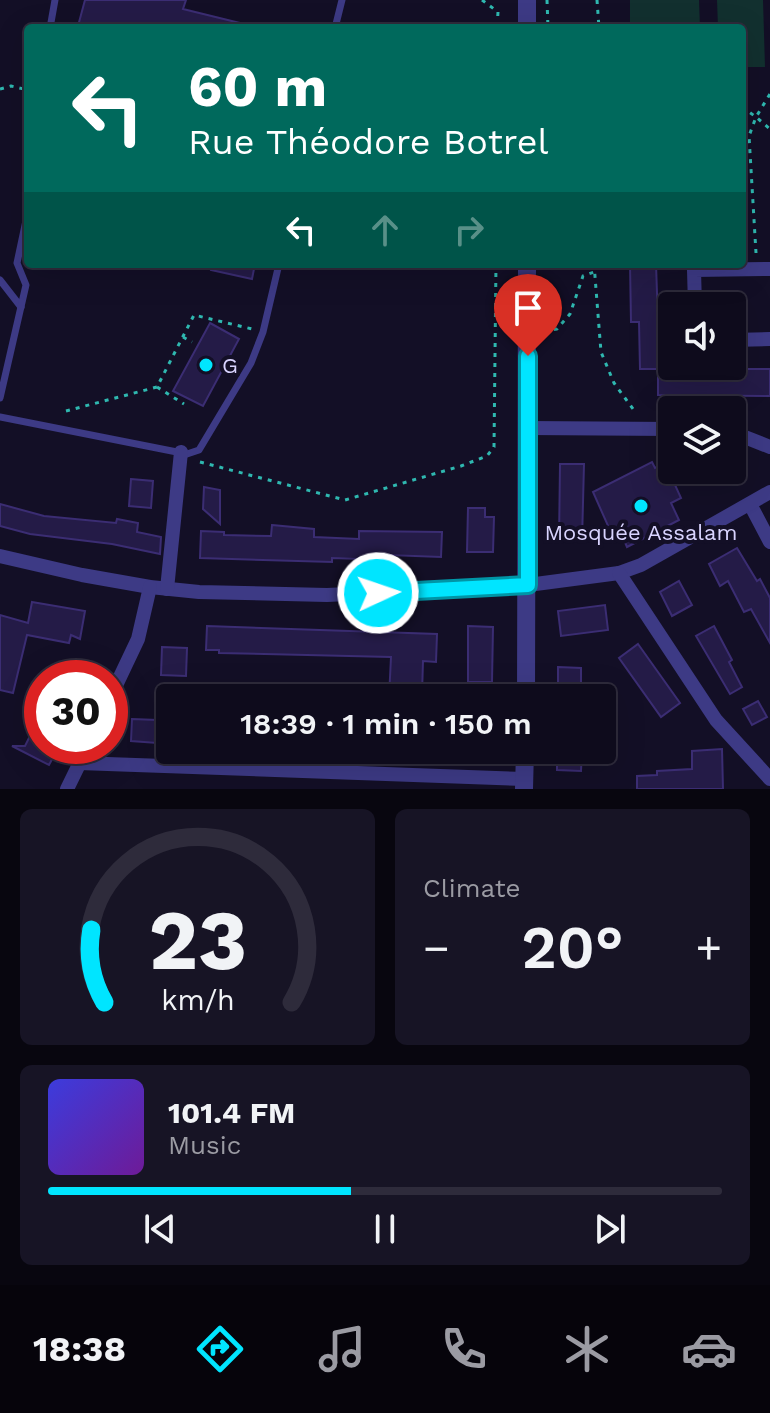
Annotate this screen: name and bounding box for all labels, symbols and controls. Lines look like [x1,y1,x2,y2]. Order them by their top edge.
text: 60 m [188,54,327,120]
icon: left [56,56,160,160]
text: Rue Théodore Botrel [188,121,549,163]
icon: left [279,208,323,252]
icon: ahead [363,208,407,252]
icon: right [447,208,491,252]
pin [494,274,562,356]
icon: arrive [506,286,550,330]
map controls [658,292,746,484]
button: sound [658,292,746,380]
place label: G [222,353,238,378]
marker: G [197,356,215,374]
button: layers [658,396,746,484]
marker: Mosquée Assalam [632,497,650,515]
place label: Mosquée Assalam [545,520,738,545]
position arrow [336,551,420,635]
speed limit sign: 30 [24,660,128,764]
text: 18:39 · 1 min · 150 m [240,706,532,741]
text: Climate [423,873,521,903]
text: 23 [148,892,247,989]
text: 20° [521,912,624,983]
text: − [423,922,450,974]
text: + [695,922,722,974]
text: km/h [161,983,234,1017]
text: 101.4 FM [168,1095,295,1130]
text: Music [168,1130,241,1160]
icon: previous [138,1207,182,1251]
icon: pause [363,1207,407,1251]
icon: next [588,1207,632,1251]
icon: directions [192,1321,248,1377]
icon: music [314,1321,370,1377]
icon: phone [436,1321,492,1377]
icon: climate [559,1321,615,1377]
icon: car [681,1321,737,1377]
text: 18:38 [33,1328,126,1370]

